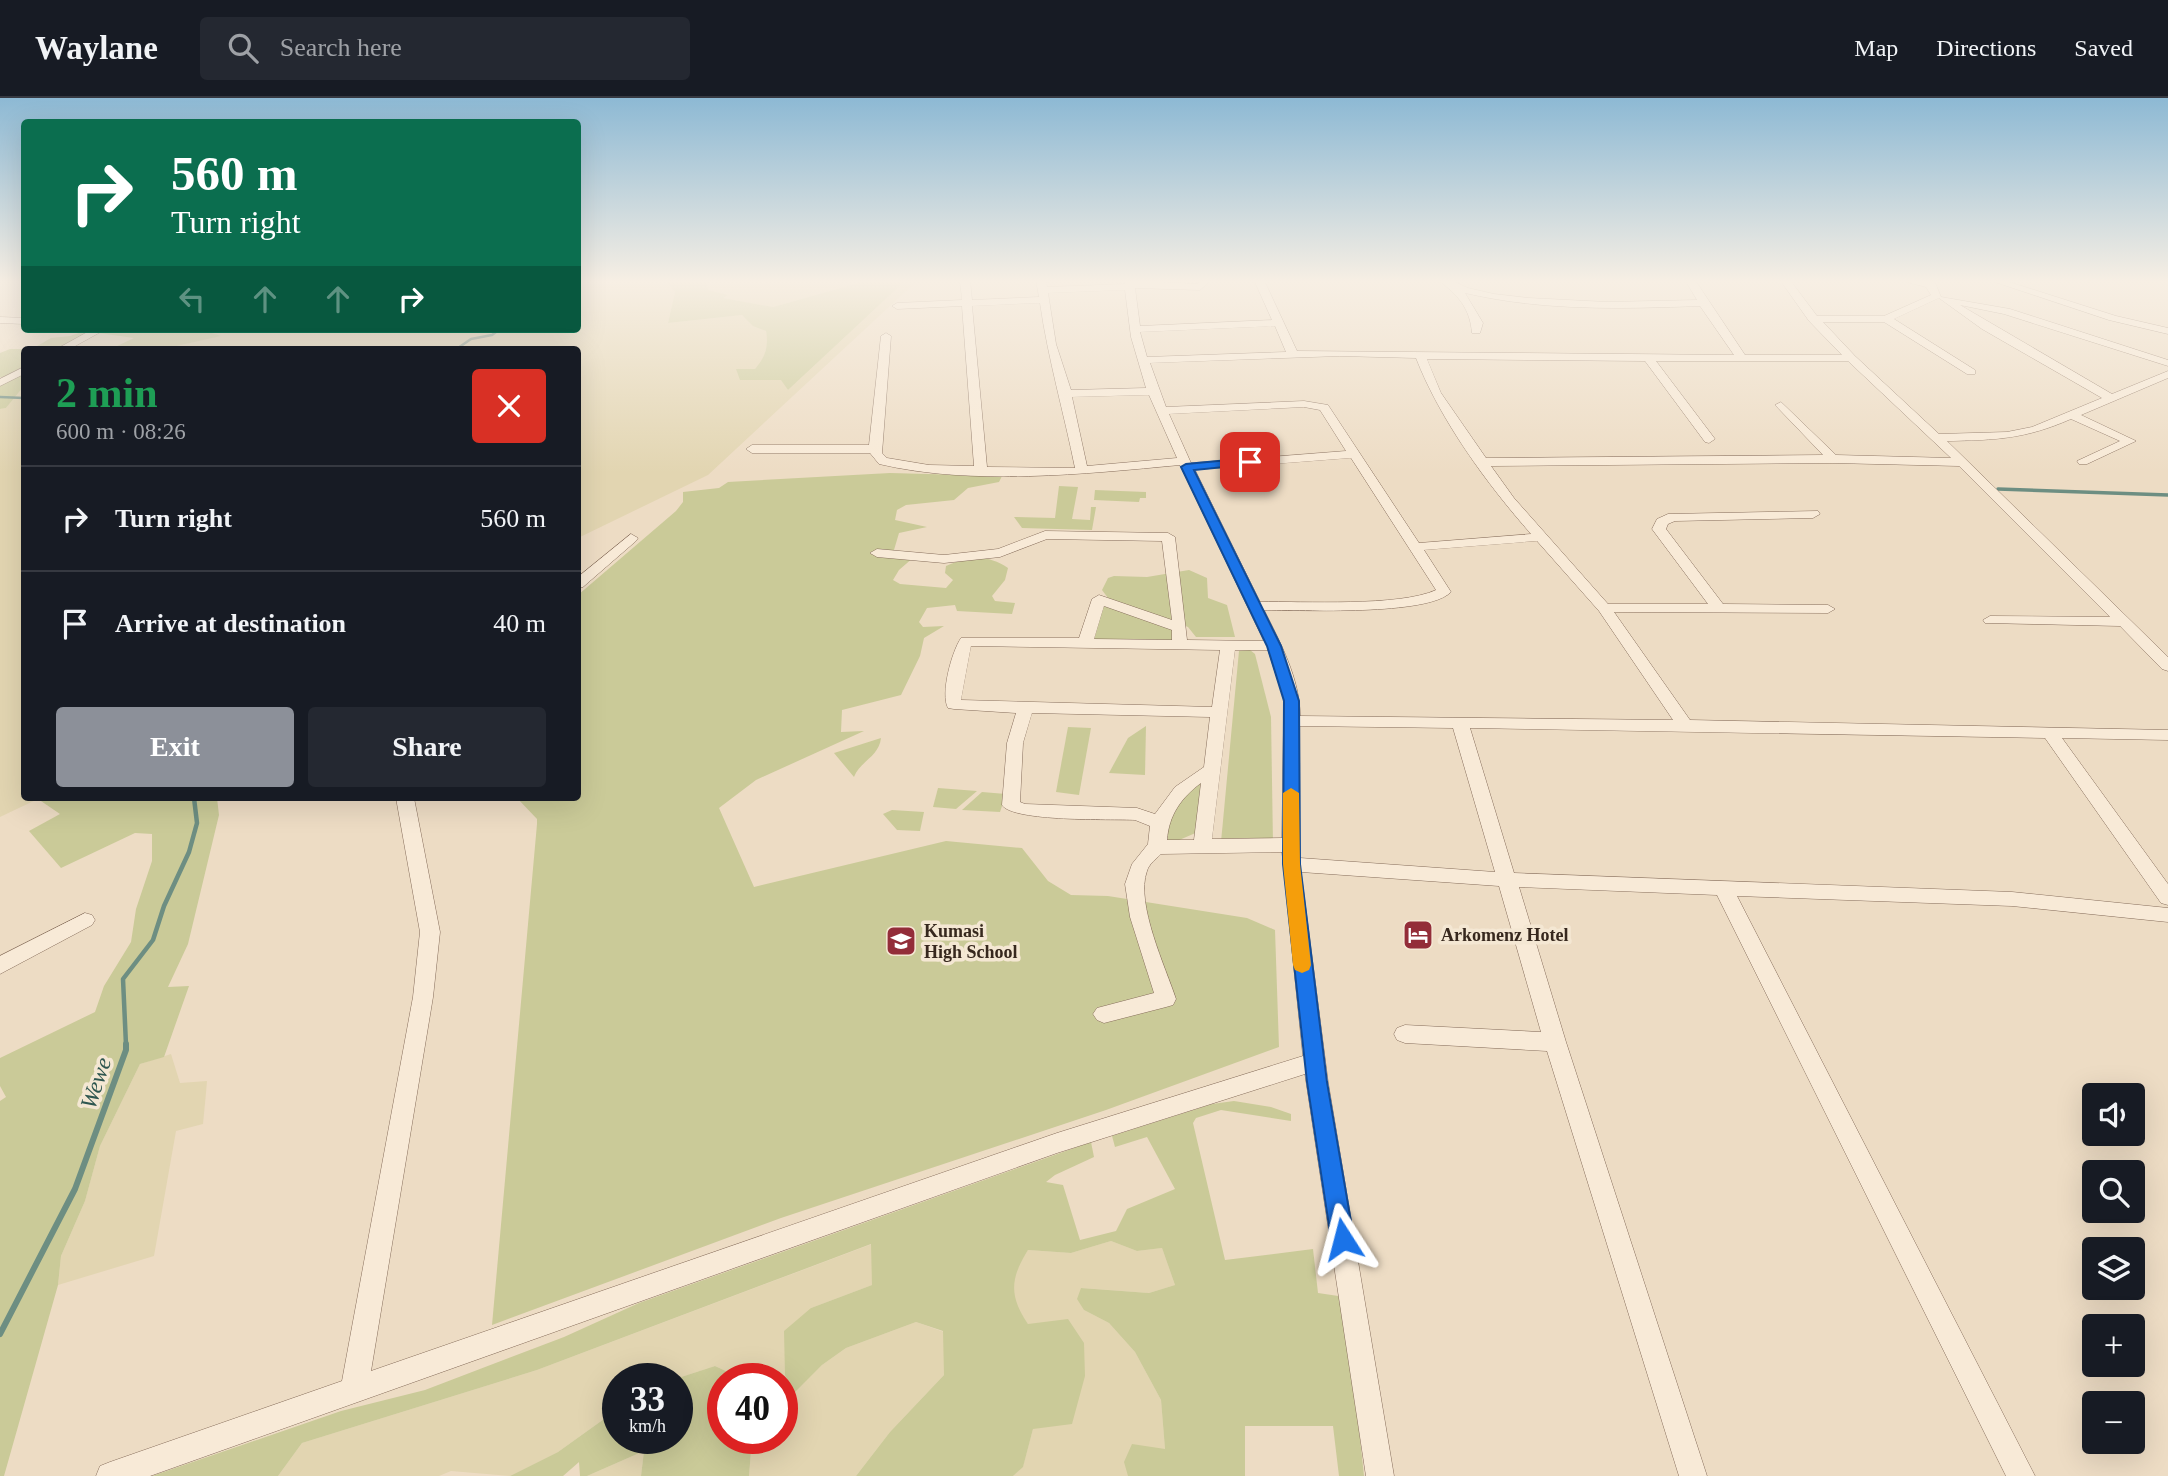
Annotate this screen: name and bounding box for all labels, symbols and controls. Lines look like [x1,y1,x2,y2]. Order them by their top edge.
search box [200,17,690,80]
icon: search [224,29,262,67]
text: Waylane [35,30,158,66]
text: Search here [280,33,402,62]
text: Map [1854,35,1898,61]
text: Directions [1936,35,2036,61]
text: Saved [2074,35,2133,61]
text: 560 m [171,146,298,201]
icon: right [56,147,147,238]
text: Turn right [171,204,301,240]
icon: left [173,280,211,318]
icon: ahead [246,280,284,318]
icon: ahead [319,280,357,318]
icon: right [392,280,430,318]
button: close [472,369,546,443]
text: 2 min [56,370,158,416]
text: 600 m · 08:26 [56,419,186,444]
pin [1220,432,1280,492]
icon: arrive [1231,443,1269,481]
icon: right [56,500,94,538]
text: Turn right [115,504,232,533]
text: 560 m [480,504,546,533]
icon: arrive [56,605,94,643]
text: Arrive at destination [115,609,346,638]
text: 40 m [493,609,546,638]
button: Exit [56,707,294,787]
button: Share [308,707,546,787]
hotel icon: Arkomenz Hotel [1401,918,1435,952]
place label: Kumasi High School [924,921,1018,962]
school or university icon: Kumasi High School [884,924,918,958]
place label: Arkomenz Hotel [1441,925,1568,945]
water label: Wewe [76,1054,116,1112]
map controls [2082,1083,2145,1454]
button: sound [2082,1083,2145,1146]
button: search [2082,1160,2145,1223]
position arrow [1306,1202,1380,1276]
button: layers [2082,1237,2145,1300]
button: + [2082,1314,2145,1377]
speed limit sign: 40 [707,1363,798,1454]
text: 33 [630,1380,665,1419]
button: − [2082,1391,2145,1454]
text: km/h [629,1416,666,1436]

